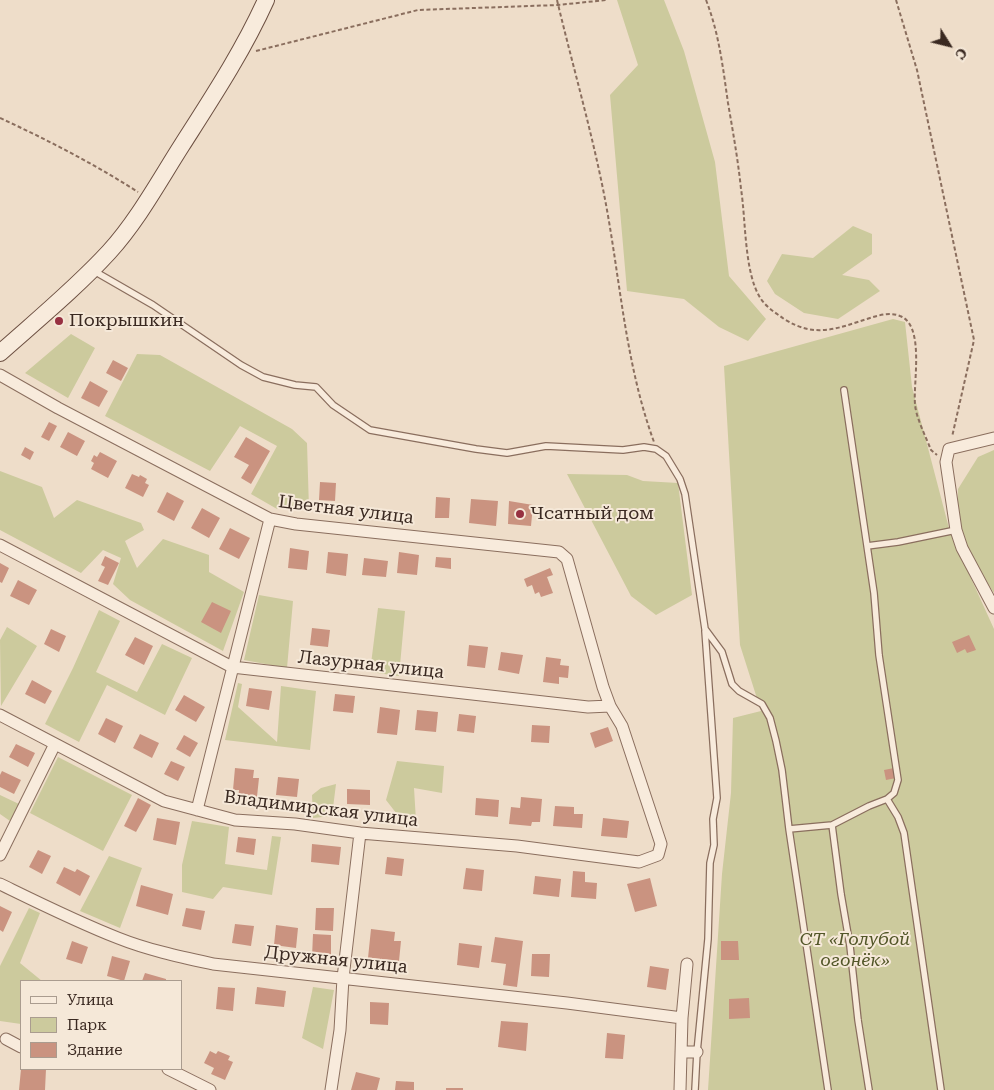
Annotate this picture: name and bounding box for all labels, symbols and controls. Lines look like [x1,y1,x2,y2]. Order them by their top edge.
north arrow [924,20,974,70]
text: С [952,45,970,62]
place label: Покрышкин [69,310,184,332]
marker: Покрышкин [53,315,65,327]
street label: Цветная улица [277,491,415,529]
place label: Чсатный дом [530,503,654,525]
marker: Чсатный дом [514,508,526,520]
street label: Лазурная улица [297,647,445,683]
street label: Владимирская улица [223,786,419,832]
park label: СТ «Голубой огонёк» [800,929,910,972]
street label: Дружная улица [263,942,409,978]
legend [20,980,182,1070]
text: Улица [67,991,113,1009]
text: Парк [67,1016,107,1034]
text: Здание [67,1041,123,1059]

